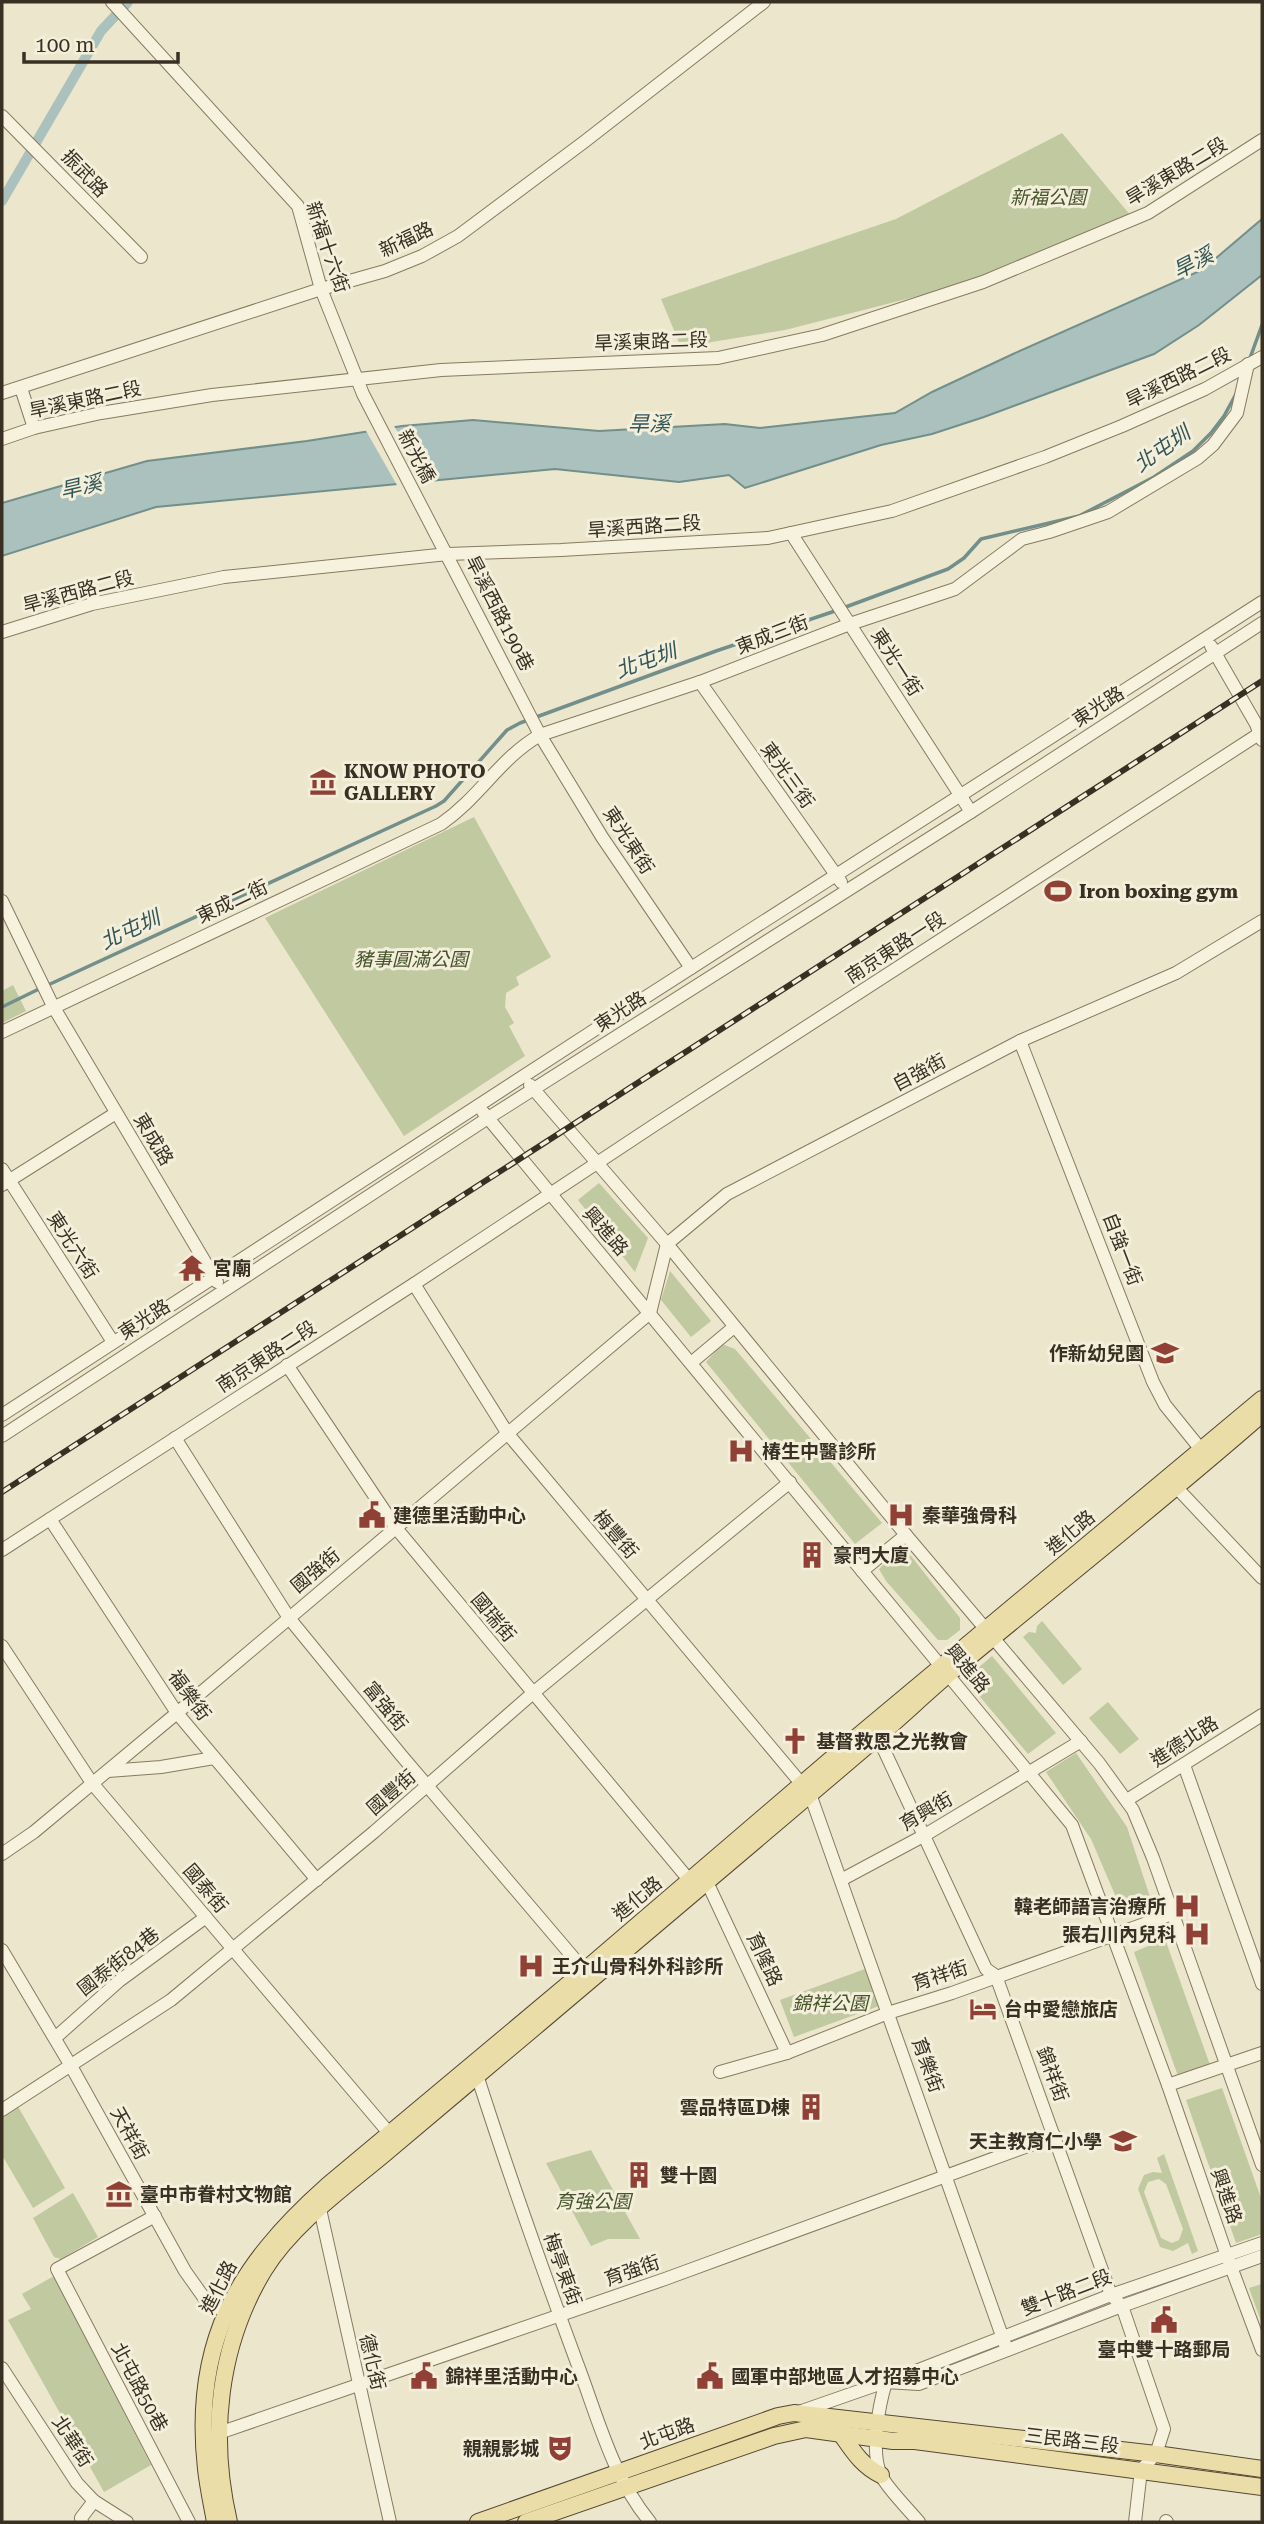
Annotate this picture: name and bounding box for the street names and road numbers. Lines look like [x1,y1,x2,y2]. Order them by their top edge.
street label: 旱溪東路二段 [1121,132,1231,211]
street label: 振武路 [57,145,113,202]
street label: 新福十六街 [301,198,354,296]
street label: 新福路 [376,217,437,262]
street label: 旱溪東路二段 [594,328,708,355]
street label: 旱溪西路二段 [1122,342,1234,413]
street label: 旱溪東路二段 [27,376,143,423]
street label: 新光橋 [393,426,440,487]
street label: 旱溪西路二段 [586,511,702,542]
street label: 旱溪西路190巷 [460,551,539,675]
street label: 旱溪西路二段 [20,566,136,617]
street label: 東成三街 [733,610,812,659]
street label: 東光一街 [866,624,927,700]
street label: 東光路 [1068,681,1128,732]
street label: 東光三街 [756,738,819,813]
street label: 東光東街 [598,802,659,878]
street label: 東成二街 [193,875,272,928]
street label: 南京東路一段 [841,907,949,988]
street label: 東光路 [590,986,650,1037]
street label: 自強街 [889,1049,950,1096]
street label: 東成路 [129,1109,178,1170]
street label: 興進路 [578,1202,633,1260]
street label: 東光六街 [42,1207,103,1283]
street label: 自強一街 [1098,1210,1147,1289]
street label: 東光路 [114,1294,174,1345]
street label: 南京東路二段 [212,1316,320,1397]
street label: 梅豐街 [588,1505,643,1563]
street label: 進化路 [1041,1505,1100,1560]
street label: 國強街 [286,1543,345,1598]
street label: 國瑞街 [466,1588,521,1647]
street label: 興進路 [940,1639,995,1698]
street label: 福樂街 [164,1665,216,1725]
street label: 富強街 [359,1677,412,1736]
street label: 進德北路 [1146,1711,1222,1772]
street label: 國豐街 [362,1765,420,1820]
street label: 育興街 [896,1787,957,1836]
street label: 國泰街 [178,1859,233,1918]
street label: 進化路 [608,1871,667,1926]
street label: 國泰街84巷 [73,1922,164,2000]
street label: 育隆路 [742,1929,787,1990]
street label: 育祥街 [909,1956,971,1995]
street label: 育樂街 [907,2034,948,2096]
street label: 錦祥街 [1032,2043,1073,2105]
street label: 天祥街 [106,2103,153,2164]
street label: 興進路 [1206,2165,1247,2227]
street label: 梅亭東街 [539,2230,586,2309]
street label: 育強街 [601,2250,663,2291]
street label: 進化路 [195,2257,242,2318]
street label: 雙十路二段 [1018,2265,1115,2320]
street label: 德化街 [355,2332,390,2392]
street label: 北屯路50巷 [107,2339,173,2436]
street label: 北華街 [47,2411,98,2471]
street label: 北屯路 [636,2413,698,2454]
street label: 三民路三段 [1023,2423,1120,2458]

